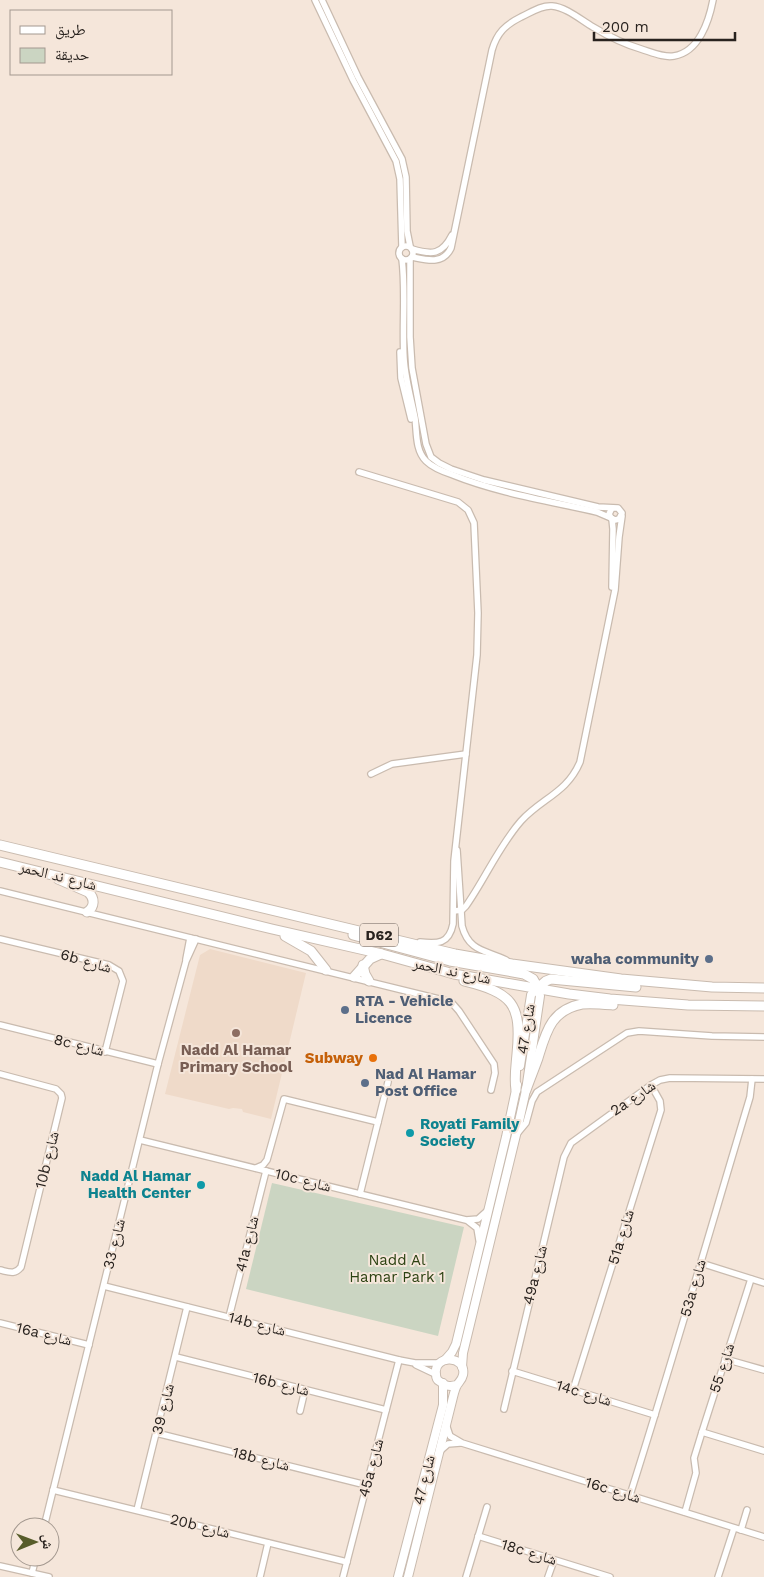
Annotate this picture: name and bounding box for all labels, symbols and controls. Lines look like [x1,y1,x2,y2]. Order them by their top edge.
legend [10,10,172,75]
scale bar [594,10,735,42]
text: 200 m [602,18,649,36]
text: طريق [55,21,86,40]
text: حديقة [55,46,90,64]
street label: شارع ند الحمر [16,857,99,895]
road number: D62 [360,924,398,946]
street label: 6b شارع [58,945,114,978]
place label: waha community [571,950,700,968]
marker: waha community [703,953,715,965]
street label: شارع ند الحمر [410,954,493,989]
place label: RTA - Vehicle Licence [355,992,454,1027]
street label: شارع 47 [513,1003,540,1055]
marker: RTA - Vehicle Licence [339,1004,351,1016]
marker: Nadd Al Hamar Primary School [230,1027,242,1039]
street label: 8c شارع [52,1030,106,1061]
place label: Nadd Al Hamar Primary School [180,1041,293,1076]
place label: Subway [305,1049,364,1067]
marker: Subway [367,1052,379,1064]
place label: Nad Al Hamar Post Office [375,1065,477,1100]
street label: 2a شارع [607,1076,660,1120]
marker: Nad Al Hamar Post Office [359,1077,371,1089]
place label: Royati Family Society [420,1115,520,1150]
marker: Royati Family Society [404,1127,416,1139]
street label: 10b شارع [31,1129,64,1191]
street label: 10c شارع [273,1164,333,1197]
place label: Nadd Al Hamar Health Center [80,1167,192,1202]
marker: Nadd Al Hamar Health Center [195,1179,207,1191]
street label: 51a شارع [604,1207,639,1267]
street label: 41a شارع [231,1214,264,1274]
street label: شارع 33 [99,1217,130,1271]
street label: 49a شارع [519,1243,552,1307]
park label: Nadd Al Hamar Park 1 [349,1251,445,1286]
street label: 53a شارع [676,1257,711,1319]
street label: 14b شارع [226,1308,287,1341]
street label: 16a شارع [14,1318,74,1351]
street label: شارع 55 [706,1341,739,1395]
street label: 16b شارع [250,1368,311,1401]
street label: 14c شارع [554,1376,614,1411]
street label: شارع 39 [148,1382,179,1436]
street label: 45a شارع [355,1437,388,1499]
street label: 18b شارع [230,1443,292,1476]
street label: شارع 47 [409,1453,440,1507]
street label: 16c شارع [583,1473,643,1508]
street label: 20b شارع [168,1510,232,1543]
north arrow [10,1517,60,1567]
text: ش [39,1534,56,1549]
street label: 18c شارع [499,1535,559,1570]

